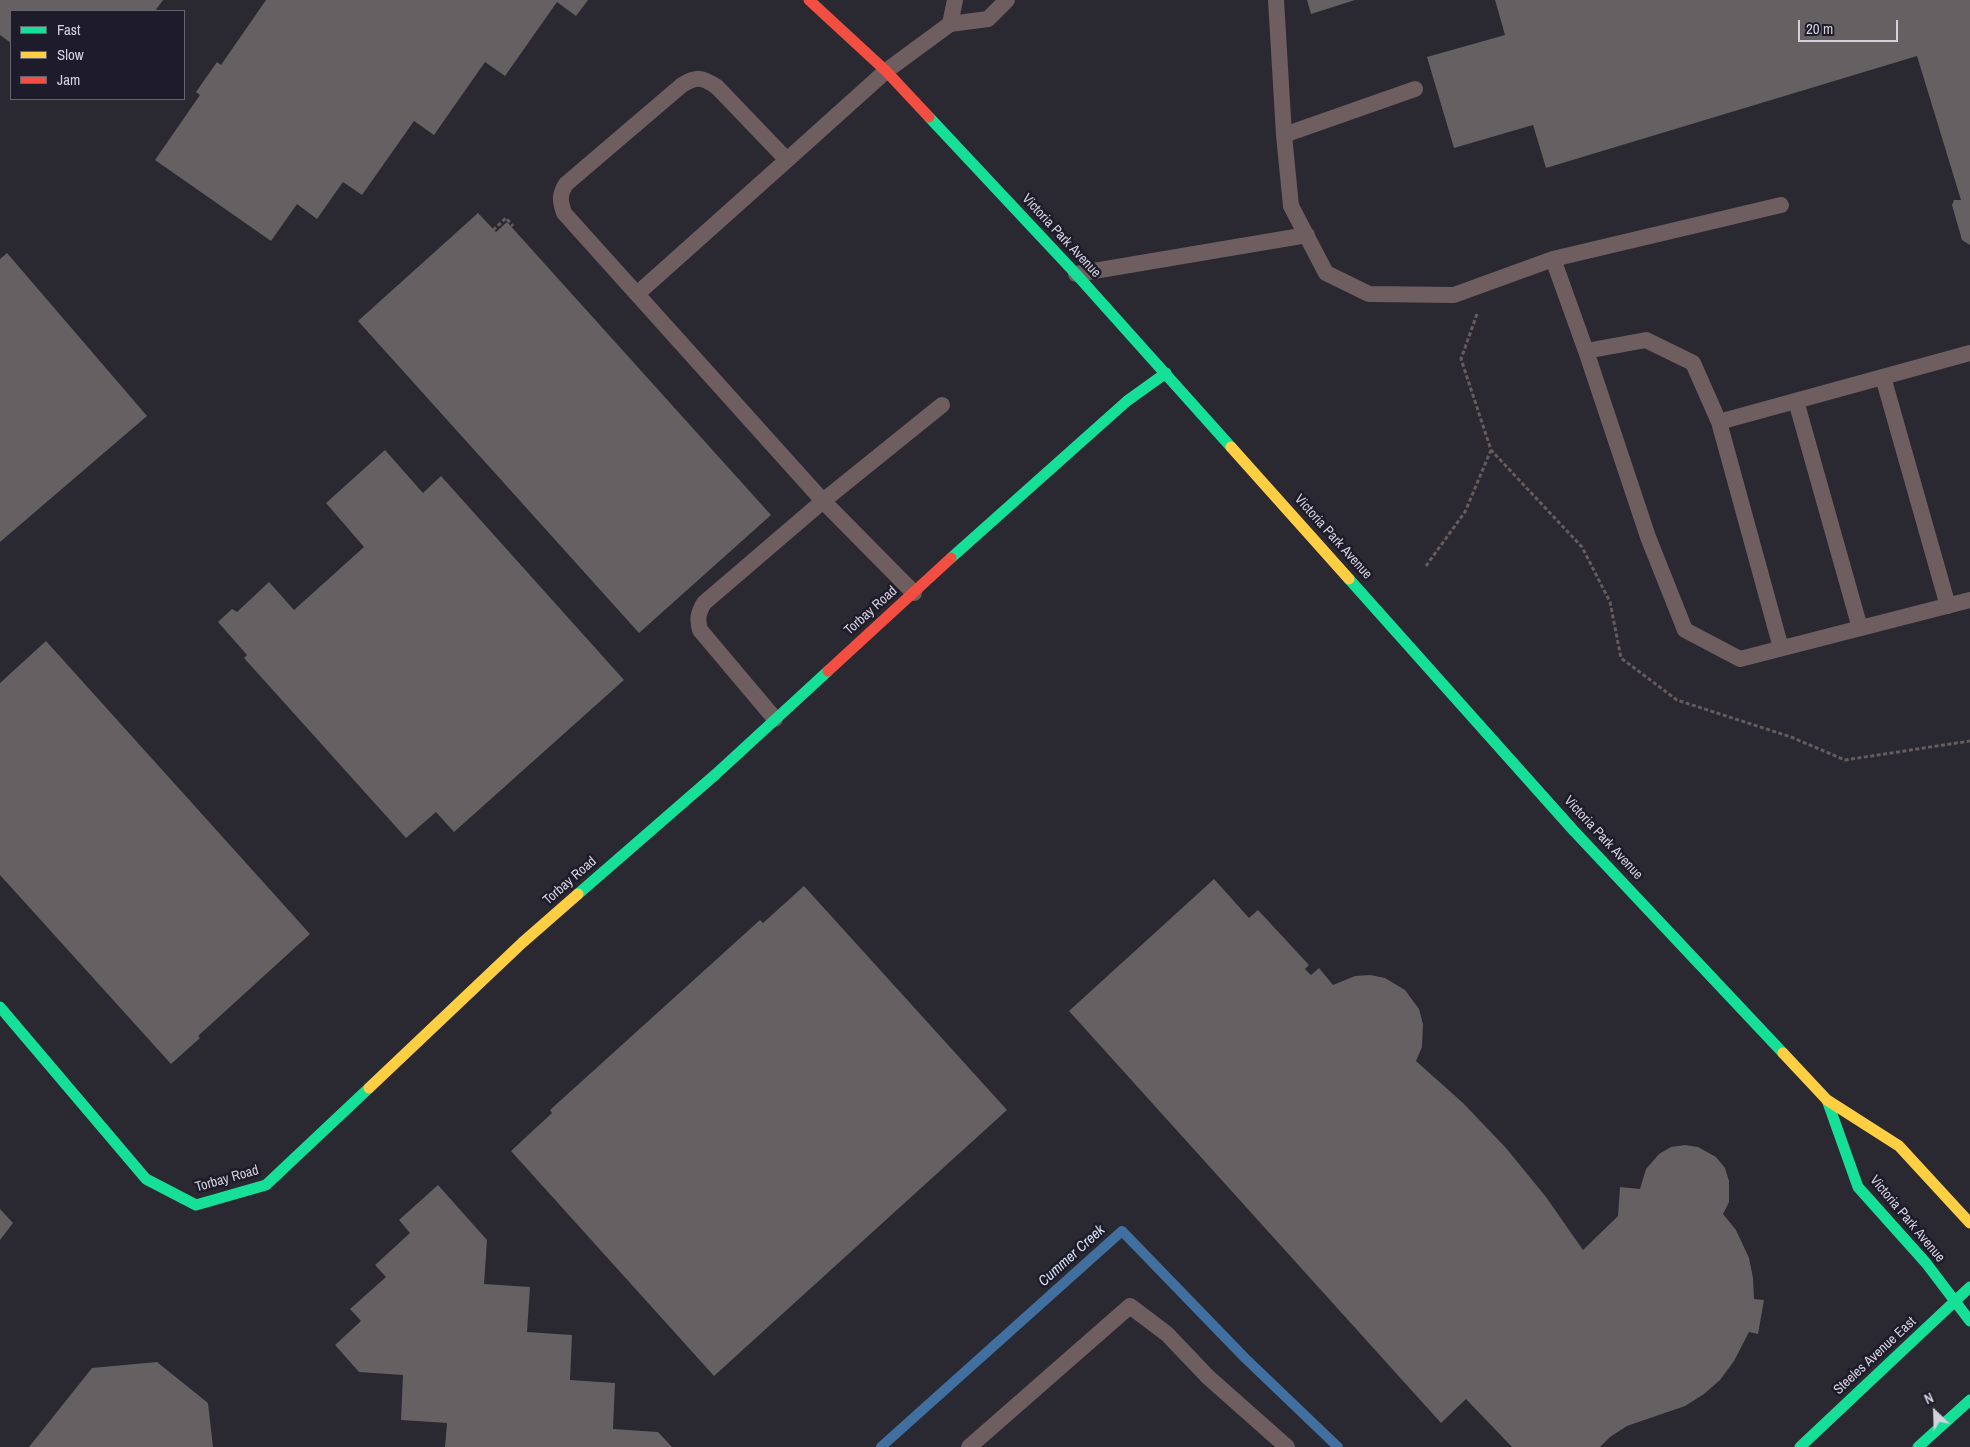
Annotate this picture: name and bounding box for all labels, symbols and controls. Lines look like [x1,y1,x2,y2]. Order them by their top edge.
legend [10,10,185,100]
scale bar [1800,10,1900,42]
text: 20 m [1806,18,1833,39]
text: Fast [57,19,80,40]
text: Slow [57,44,84,65]
text: Jam [57,69,80,90]
street label: Victoria Park Avenue [1018,191,1104,281]
street label: Victoria Park Avenue [1291,491,1375,583]
street label: Torbay Road [841,583,901,639]
street label: Victoria Park Avenue [1560,793,1646,883]
street label: Torbay Road [540,853,600,909]
street label: Torbay Road [193,1162,261,1196]
street label: Victoria Park Avenue [1866,1172,1948,1266]
water label: Cummer Creek [1035,1221,1109,1291]
street label: Steeles Avenue East [1830,1314,1920,1398]
north arrow [1910,1387,1960,1437]
text: N [1921,1388,1936,1408]

